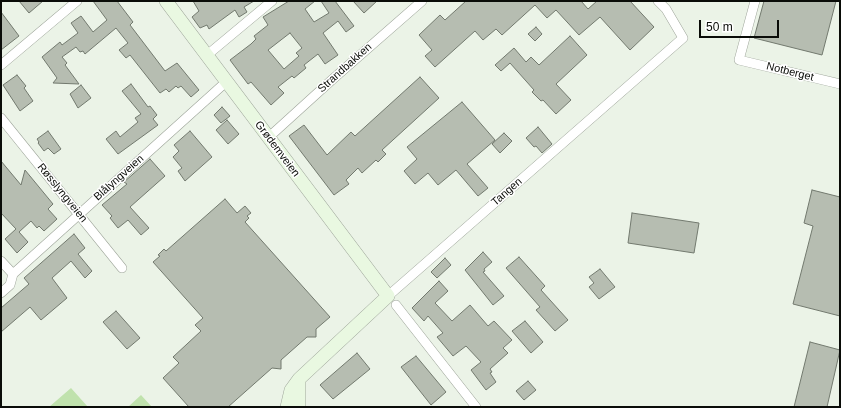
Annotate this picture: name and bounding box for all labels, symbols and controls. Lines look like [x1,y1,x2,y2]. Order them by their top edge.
scale bar [701,12,781,38]
text: 50 m [706,20,733,34]
street label: Strandbakken [315,40,375,96]
street label: Notberget [765,60,815,84]
street label: Grødemveien [252,118,302,180]
street label: Blålyngveien [91,152,147,204]
street label: Røsslyngveien [34,161,90,225]
street label: Tangen [489,175,525,209]

